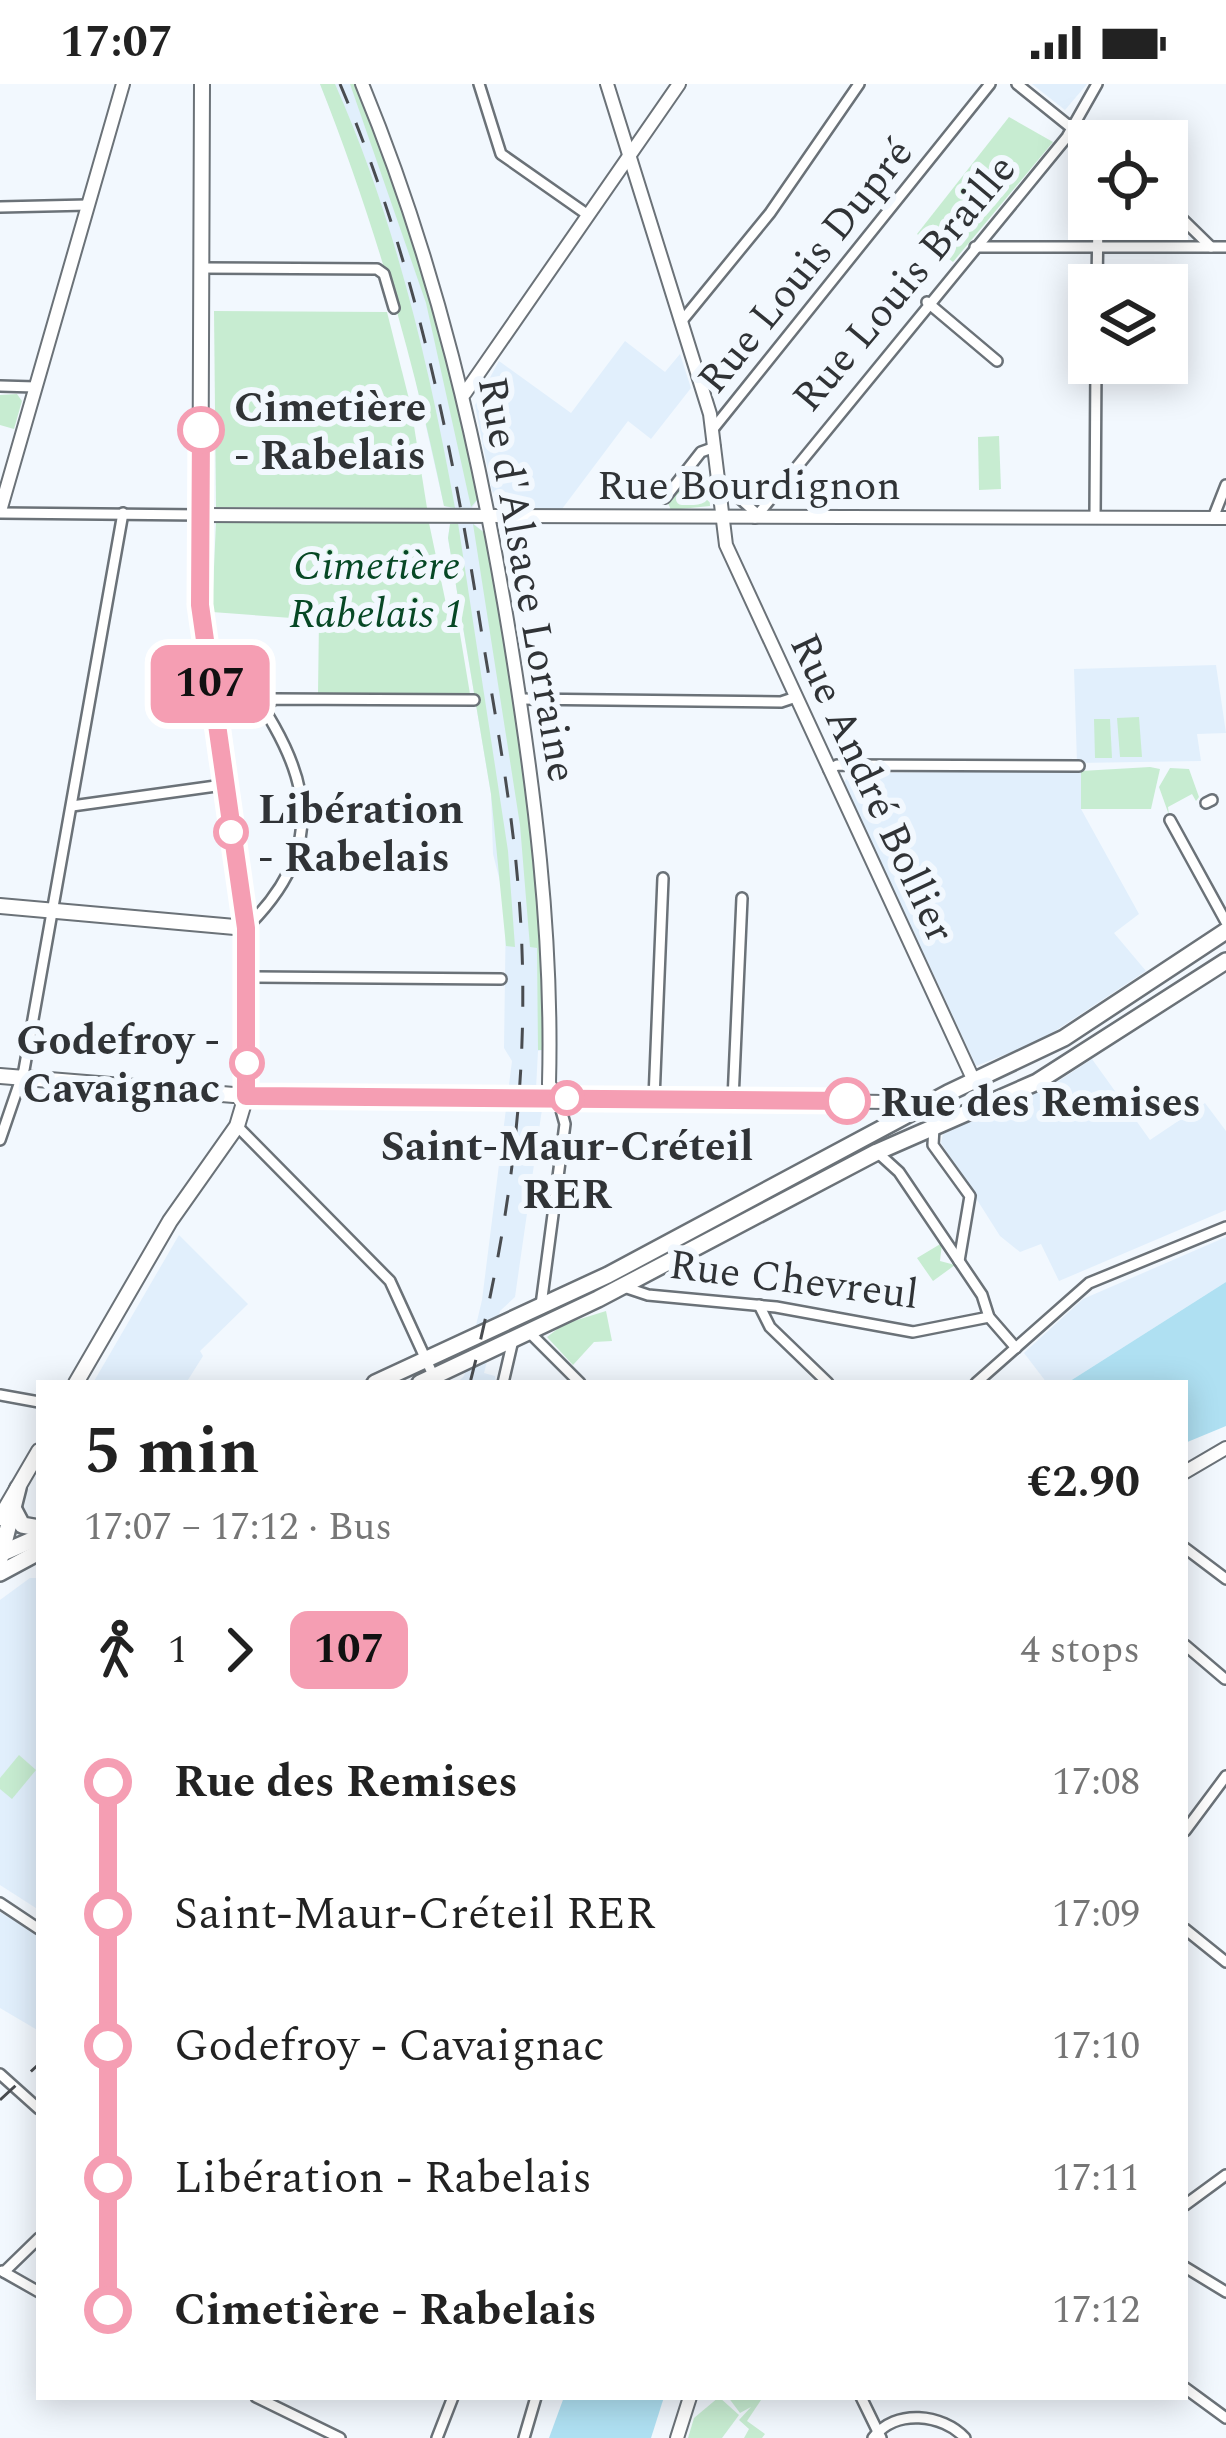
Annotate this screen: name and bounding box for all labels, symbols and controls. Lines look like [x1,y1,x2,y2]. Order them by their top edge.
text: 17:07 [60,8,173,77]
map controls [1068,120,1188,384]
button: locate [1068,120,1188,240]
street label: Rue Louis Dupré [683,125,929,408]
street label: Rue Louis Braille [778,141,1032,426]
button: layers [1068,264,1188,384]
street label: Rue d'Alsace Lorraine [460,372,593,787]
place label: Cimetière - Rabelais [234,377,426,488]
marker: Cimetière - Rabelais [179,408,223,452]
street label: Rue Bourdignon [597,455,901,518]
park label: Cimetière Rabelais 1 [289,535,465,646]
street label: Rue André Bollier [772,623,971,953]
line badge: 107 [141,645,279,723]
text: 107 [175,652,245,715]
place label: Libération - Rabelais [258,779,464,890]
marker: Libération - Rabelais [215,816,247,848]
place label: Godefroy - Cavaignac [16,1010,220,1121]
marker: Godefroy - Cavaignac [231,1047,263,1079]
place label: Rue des Remises [880,1072,1201,1135]
marker: Rue des Remises [825,1079,869,1123]
marker: Saint-Maur-Créteil RER [551,1082,583,1114]
place label: Saint-Maur-Créteil RER [381,1116,753,1227]
street label: Rue Chevreul [666,1234,922,1327]
text: 5 min [84,1402,260,1503]
text: €2.90 [1027,1448,1140,1517]
text: 17:07 – 17:12 · Bus [84,1498,392,1557]
icon: walk [84,1617,150,1683]
icon: forward [206,1617,272,1683]
text: 107 [314,1618,384,1681]
text: 1 [168,1621,188,1680]
text: 4 stops [1020,1621,1140,1680]
text: Rue des Remises [174,1748,518,1817]
text: 17:08 [1052,1753,1140,1812]
text: Saint-Maur-Créteil RER [174,1880,655,1949]
text: 17:09 [1052,1885,1140,1944]
text: Godefroy - Cavaignac [174,2012,605,2081]
text: 17:10 [1052,2017,1140,2076]
text: Libération - Rabelais [174,2144,592,2213]
text: 17:11 [1052,2149,1140,2208]
text: Cimetière - Rabelais [174,2276,597,2345]
text: 17:12 [1052,2281,1140,2340]

